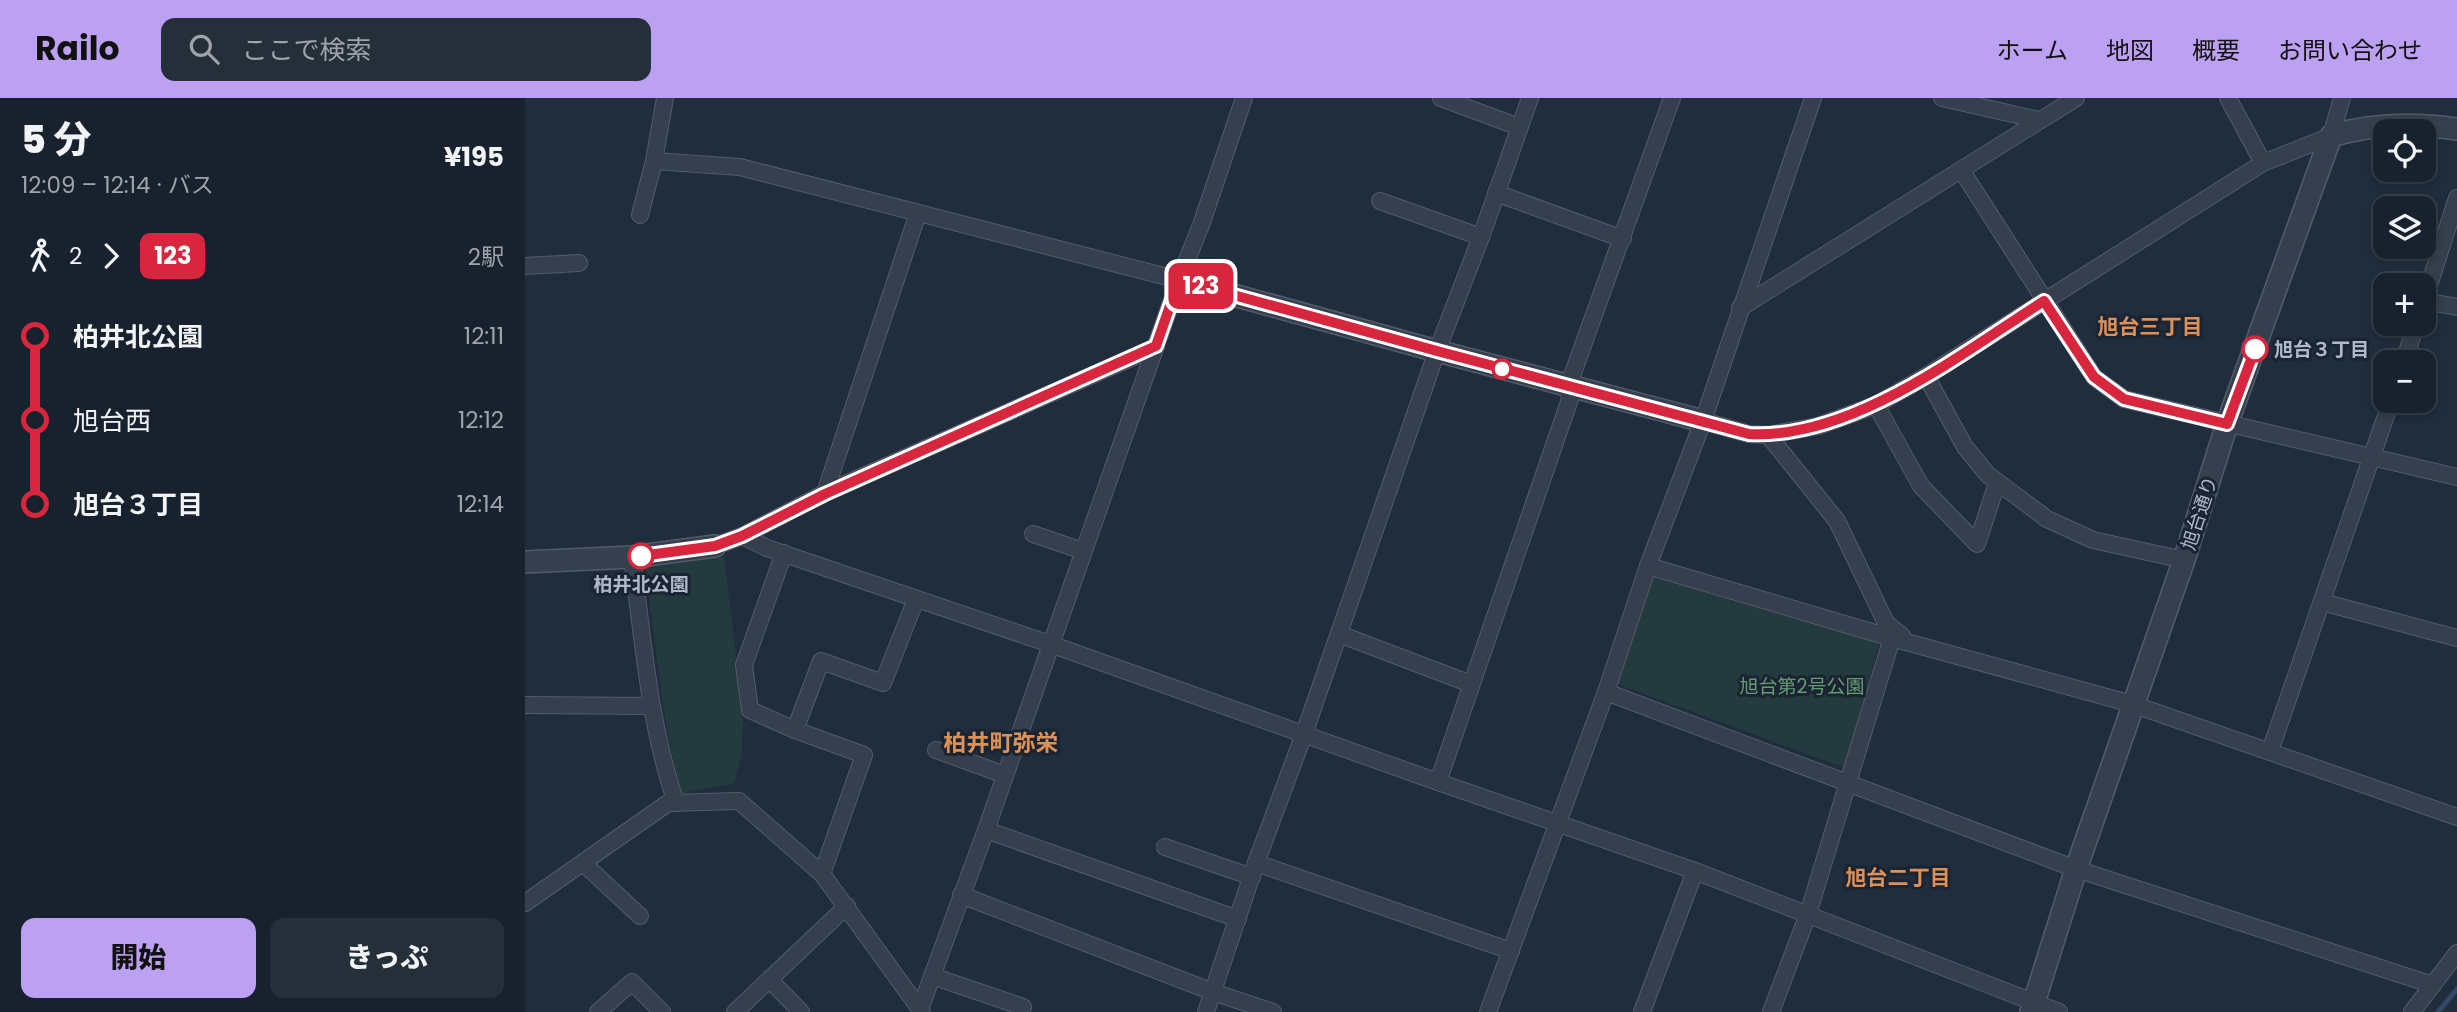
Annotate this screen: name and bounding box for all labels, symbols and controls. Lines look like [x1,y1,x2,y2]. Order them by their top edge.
search box [161,18,651,81]
text: Railo [35,25,119,72]
icon: search [185,30,223,68]
text: ここで検索 [241,32,371,68]
text: ホーム [1997,34,2068,67]
text: 地図 [2106,34,2154,67]
text: 概要 [2192,34,2240,67]
text: お問い合わせ [2278,34,2422,67]
text: 5 分 [21,113,91,166]
map controls [2373,119,2436,413]
button: locate [2373,119,2436,182]
text: ¥195 [444,139,504,175]
text: 12:09 – 12:14 · バス [21,169,214,201]
button: layers [2373,196,2436,259]
icon: walk [21,237,59,275]
icon: forward [92,237,130,275]
text: 123 [154,239,191,272]
text: 2 [69,240,82,272]
text: 2駅 [468,241,504,273]
line badge: 123 [1161,263,1241,309]
text: 123 [1182,269,1220,302]
button: + [2373,273,2436,336]
district label: 旭台三丁目 [2098,312,2203,341]
text: 柏井北公園 [73,319,203,355]
text: 12:11 [464,320,504,352]
marker: 旭台３丁目 [2242,336,2268,362]
place label: 旭台３丁目 [2274,336,2369,363]
button: − [2373,350,2436,413]
unlabelled marker [1492,359,1512,379]
text: 旭台西 [73,403,151,439]
text: 12:12 [458,404,504,436]
street label: 旭台通り [2175,473,2224,553]
text: 旭台３丁目 [73,487,203,523]
text: 12:14 [457,488,504,520]
marker: 柏井北公園 [628,543,654,569]
place label: 柏井北公園 [593,571,689,598]
park label: 旭台第2号公園 [1740,673,1864,700]
district label: 柏井町弥栄 [944,727,1059,759]
district label: 旭台二丁目 [1846,863,1951,892]
button: 開始 [21,918,256,998]
button: きっぷ [270,918,504,998]

